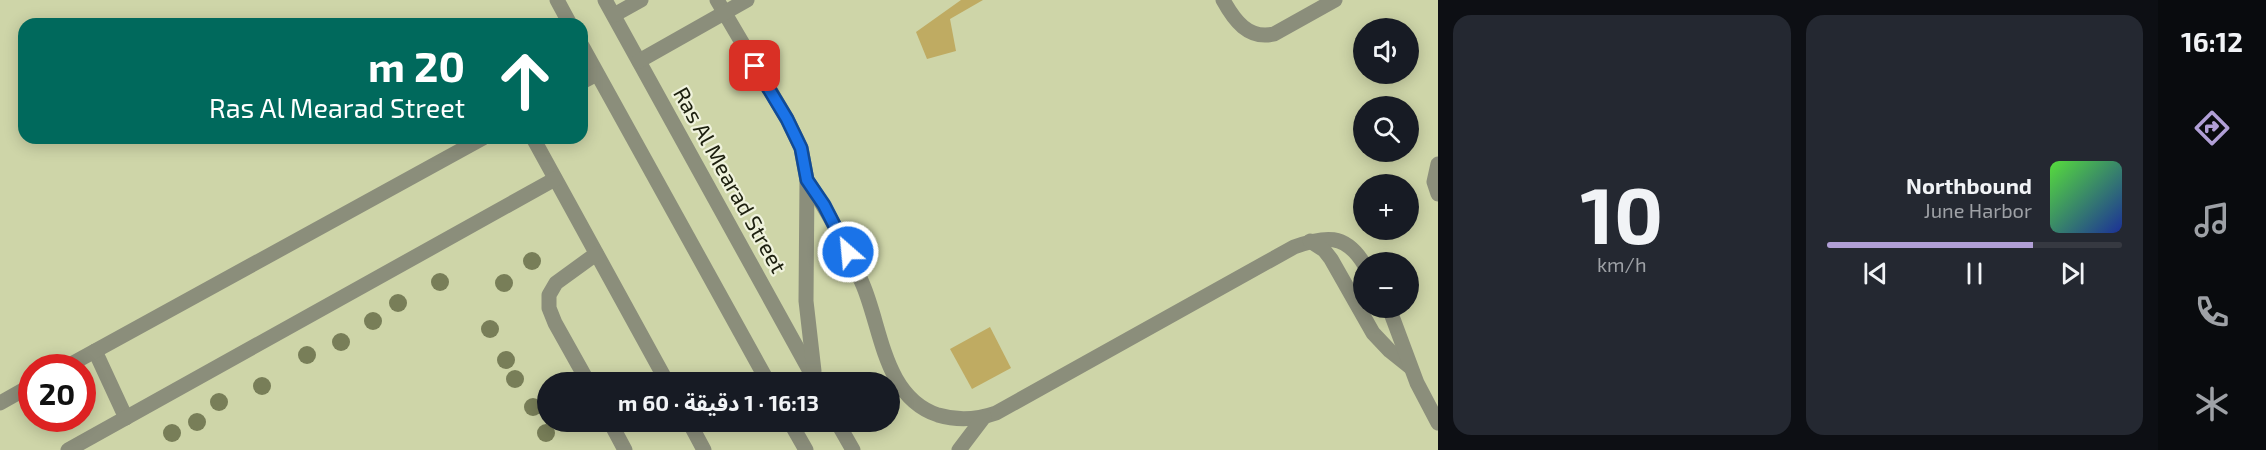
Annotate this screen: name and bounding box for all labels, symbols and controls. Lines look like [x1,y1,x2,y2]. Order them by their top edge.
map controls [1353,18,1419,318]
button: sound [1353,18,1419,84]
text: 16:12 [2181,25,2243,57]
text: 20 m [368,40,465,90]
pin [729,40,780,91]
icon: ahead [486,42,564,120]
icon: arrive [738,49,771,82]
street label: Ras Al Mearad Street [669,82,793,277]
text: Ras Al Mearad Street [209,91,465,123]
button: search [1353,96,1419,162]
icon: directions [2191,107,2233,149]
text: 10 [1580,166,1663,260]
text: Northbound [1906,172,2032,198]
button: + [1353,174,1419,240]
text: June Harbor [1924,198,2032,222]
icon: music [2191,199,2233,241]
position arrow [816,220,880,284]
button: − [1353,252,1419,318]
text: km/h [1597,252,1647,276]
icon: previous [1859,257,1892,290]
icon: pause [1958,257,1991,290]
icon: next [2056,257,2089,290]
icon: phone [2191,291,2233,333]
speed limit sign: 20 [18,354,96,432]
icon: climate [2191,383,2233,425]
text: 16:13 · 1 دقيقة · 60 m [618,389,819,415]

